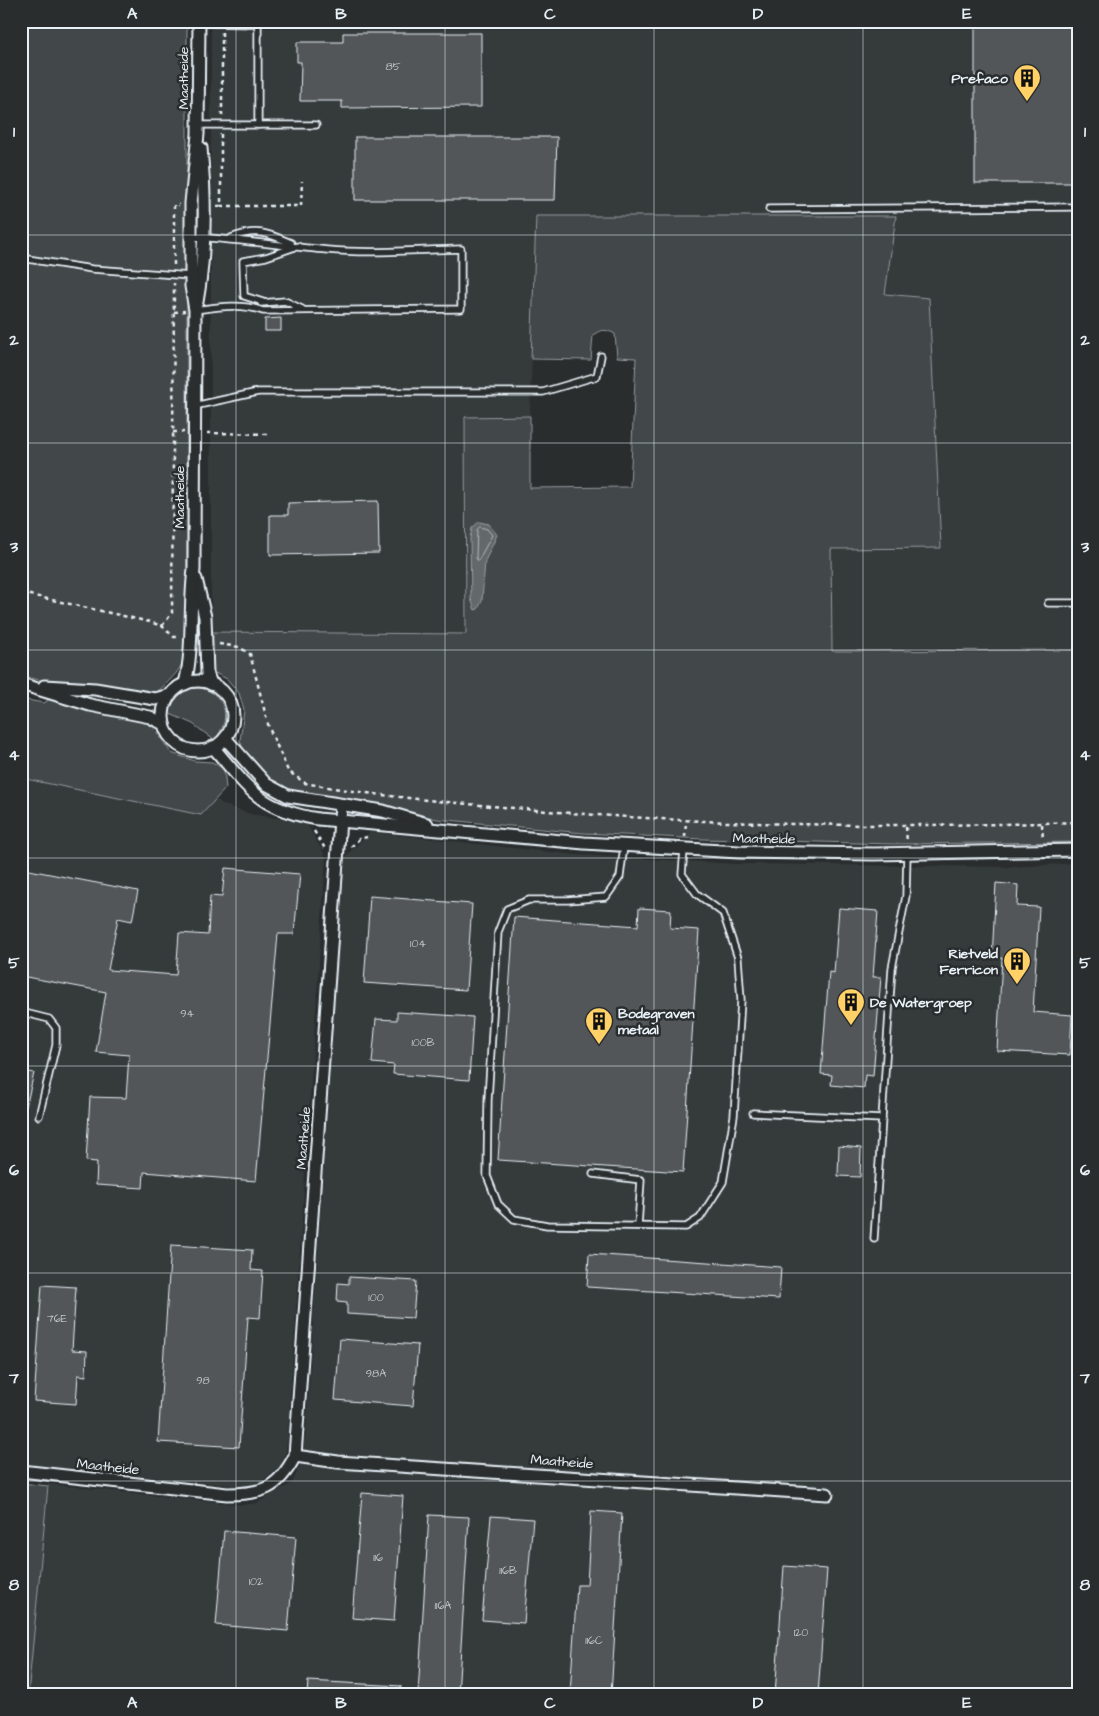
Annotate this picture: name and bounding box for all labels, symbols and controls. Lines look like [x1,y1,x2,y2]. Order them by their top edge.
text: A [127,3,138,25]
text: B [335,3,347,25]
text: C [544,3,556,25]
text: D [753,3,764,25]
text: E [962,3,972,25]
street label: Maatheide [174,46,194,109]
house number: 85 [386,59,401,74]
building icon: Prefaco [1012,63,1042,102]
place label: Prefaco [952,69,1008,89]
text: 1 [13,121,16,143]
text: 1 [1084,121,1087,143]
text: 2 [8,329,19,351]
text: 2 [1079,329,1090,351]
street label: Maatheide [170,465,190,528]
text: 3 [9,536,19,558]
text: 3 [1080,536,1090,558]
text: 4 [9,744,20,766]
text: 4 [1080,744,1091,766]
street label: Maatheide [732,828,796,850]
house number: 104 [410,936,426,951]
place label: Rietveld Ferricon [939,944,999,980]
building icon: Rietveld Ferricon [1002,946,1032,985]
text: 5 [8,952,20,974]
text: 5 [1079,952,1091,974]
building icon: De Watergroep [836,987,866,1026]
place label: De Watergroep [870,993,972,1014]
place label: Bodegraven metaal [618,1004,694,1040]
house number: 94 [180,1006,194,1021]
building icon: Bodegraven metaal [584,1006,614,1045]
house number: 100B [411,1035,435,1050]
street label: Maatheide [292,1106,316,1170]
text: 6 [9,1159,19,1181]
text: 6 [1080,1159,1090,1181]
house number: 100 [368,1290,384,1305]
house number: 76E [47,1311,68,1326]
house number: 98A [366,1366,386,1381]
text: 7 [8,1367,19,1389]
text: 7 [1079,1367,1090,1389]
house number: 98 [196,1373,210,1388]
street label: Maatheide [530,1450,594,1474]
street label: Maatheide [76,1454,141,1480]
house number: 116 [373,1550,383,1565]
house number: 116B [499,1563,517,1578]
text: 8 [9,1574,20,1596]
house number: 102 [249,1574,264,1589]
text: 8 [1080,1574,1091,1596]
house number: 116A [435,1598,451,1613]
house number: 120 [794,1625,808,1640]
house number: 116C [585,1633,603,1648]
text: A [127,1692,138,1714]
text: B [335,1692,347,1714]
text: C [544,1692,556,1714]
text: D [753,1692,764,1714]
text: E [962,1692,972,1714]

